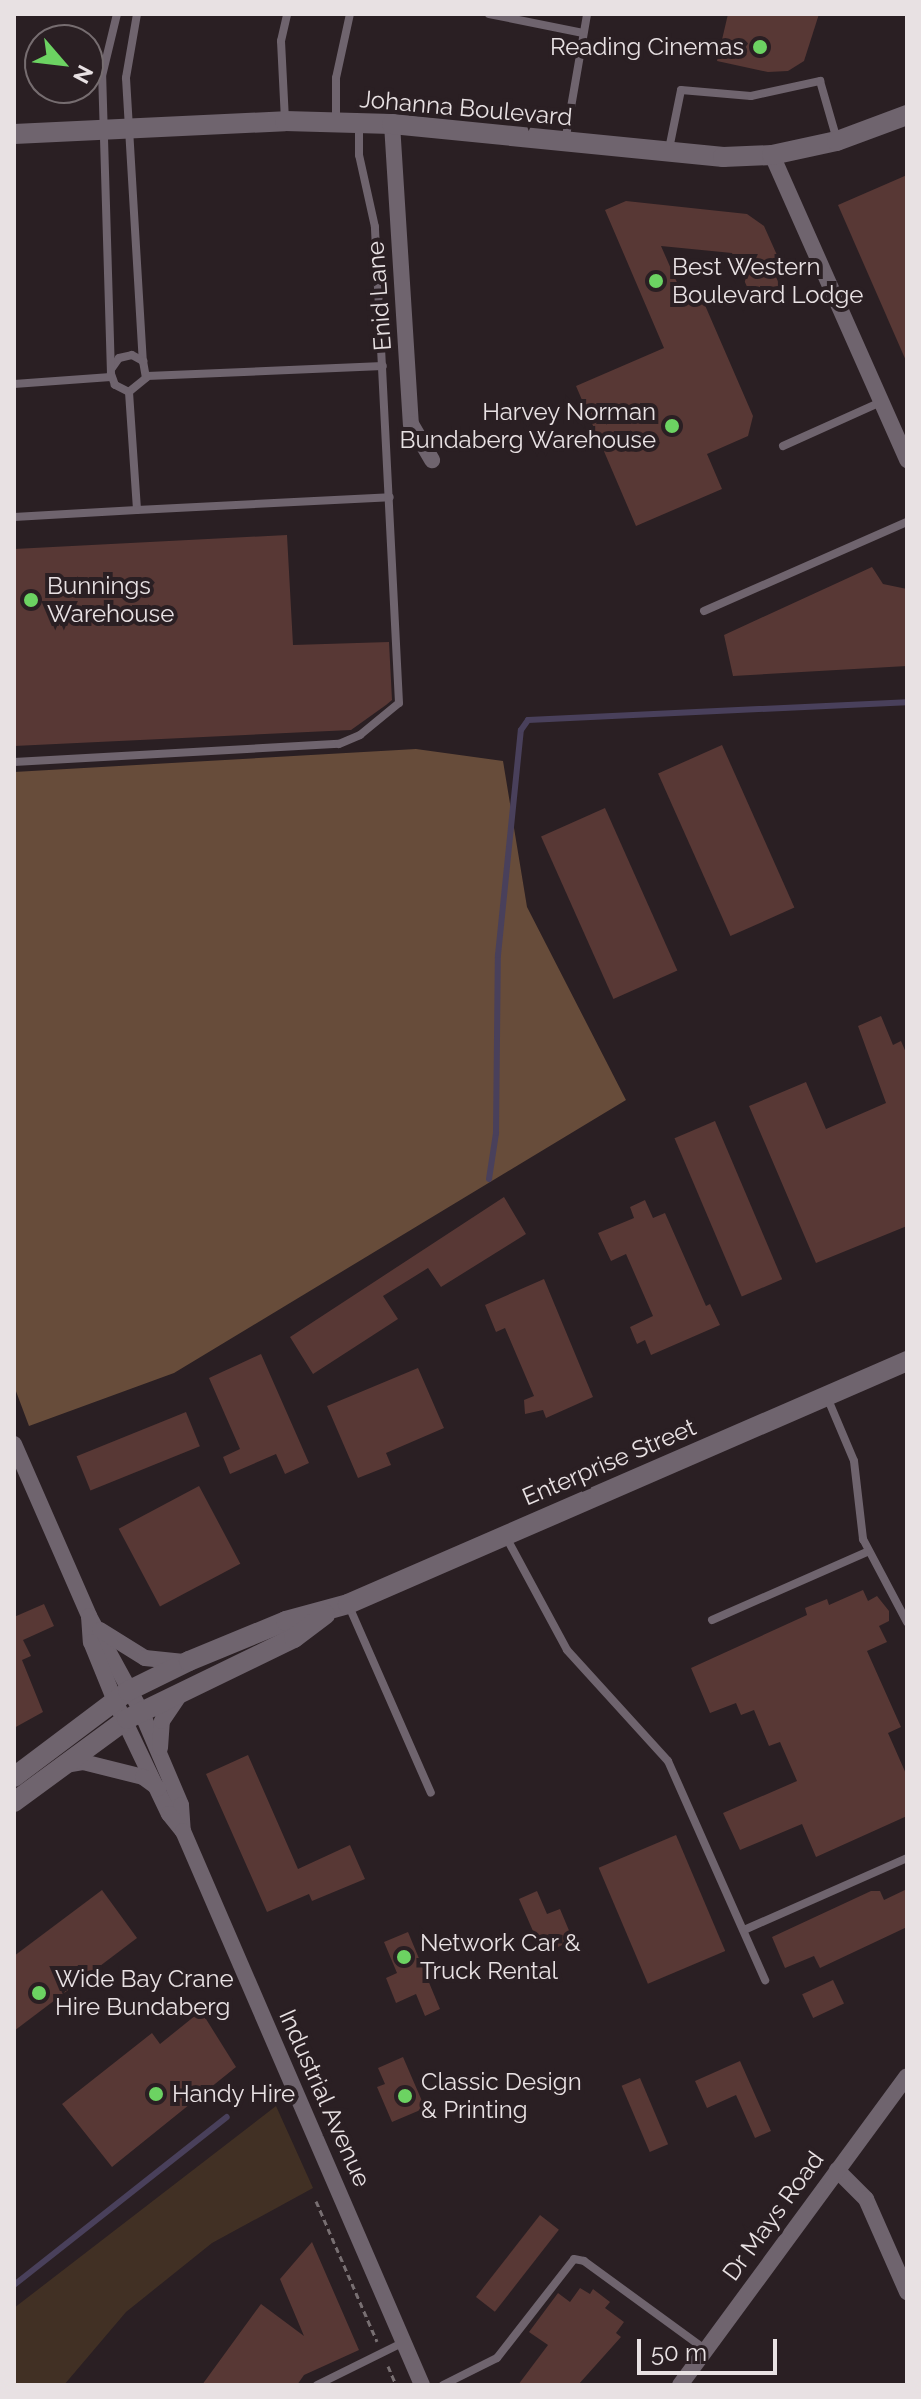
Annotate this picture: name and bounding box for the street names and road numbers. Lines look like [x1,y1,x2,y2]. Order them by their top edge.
street label: Johanna Boulevard [359,84,573,132]
street label: Enid Lane [361,240,397,352]
street label: Enterprise Street [518,1413,700,1511]
street label: Industrial Avenue [273,2004,377,2192]
street label: Dr Mays Road [716,2146,830,2286]

